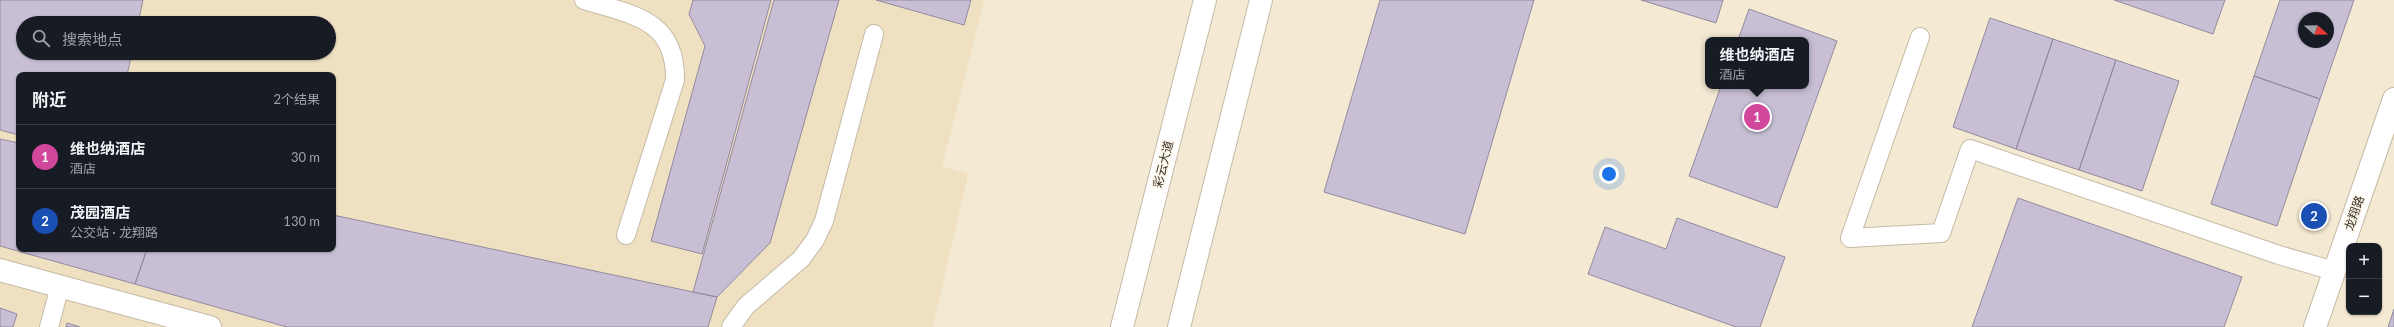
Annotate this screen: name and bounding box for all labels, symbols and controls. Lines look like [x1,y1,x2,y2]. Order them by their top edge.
north arrow [2298,12,2334,48]
search box [16,16,336,60]
icon: search [30,27,52,49]
text: 搜索地点 [62,30,122,48]
popup [1705,37,1809,89]
text: 维也纳酒店 [1719,45,1795,63]
text: 酒店 [1719,66,1746,82]
text: 附近 [32,89,66,110]
text: 2个结果 [273,91,320,107]
pin: 1 [1744,102,1770,132]
text: 维也纳酒店 [70,139,145,157]
street label: 彩云大道 [1150,139,1176,189]
text: 1 [41,149,49,165]
text: 30 m [291,149,320,165]
text: 酒店 [70,160,96,176]
your location [1599,164,1619,184]
street label: 龙翔路 [2341,194,2367,232]
pin: 2 [2301,201,2327,231]
text: 茂园酒店 [70,203,130,221]
text: 2 [41,213,49,229]
text: 130 m [283,213,320,229]
text: 公交站 · 龙翔路 [70,224,158,240]
map controls [2346,243,2382,315]
button: + [2346,243,2382,279]
button: − [2346,279,2382,315]

